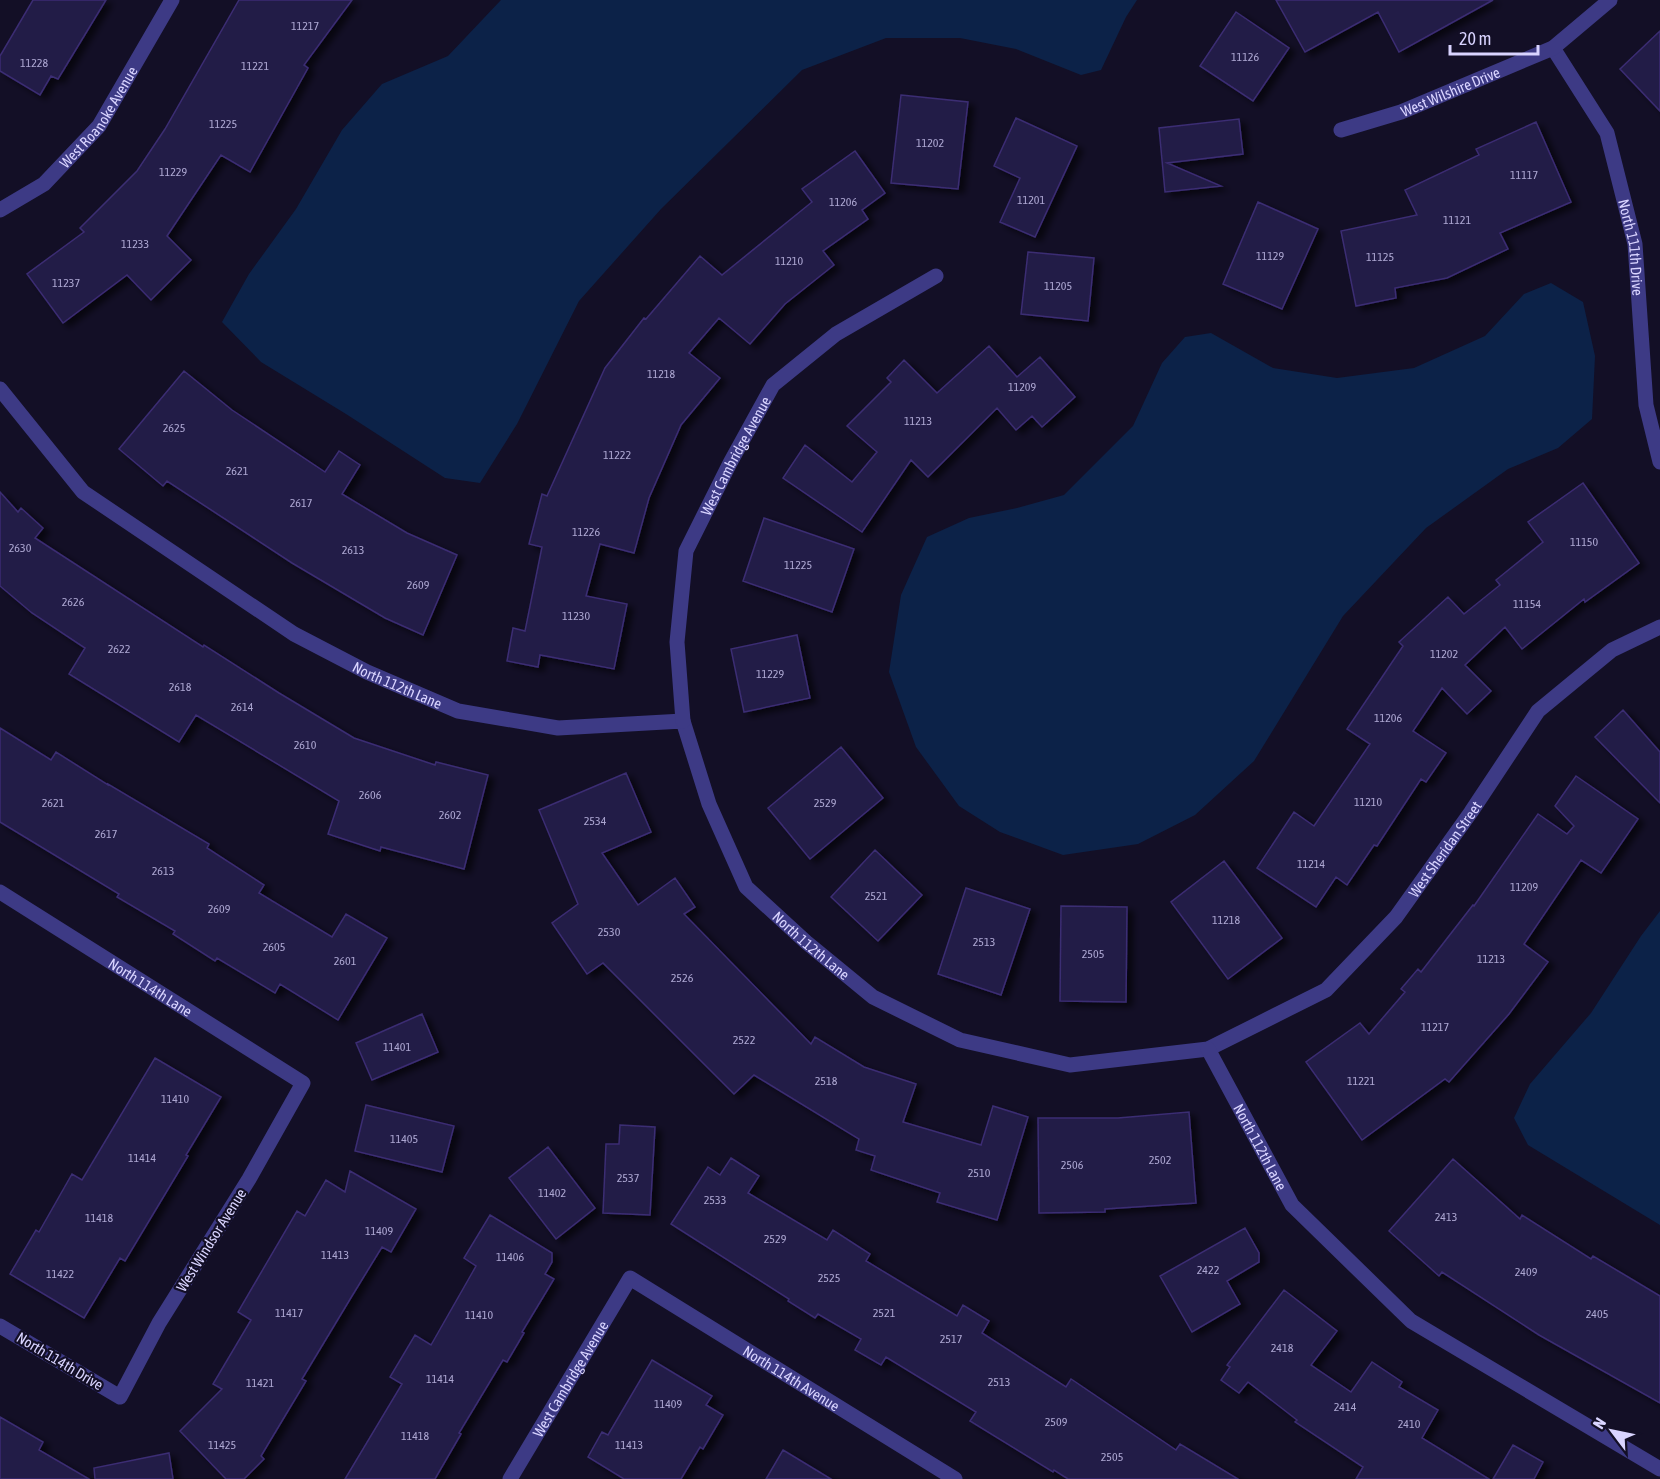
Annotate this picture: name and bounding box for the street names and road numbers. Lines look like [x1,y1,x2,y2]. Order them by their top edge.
street label: West Roanoke Avenue [56,63,140,171]
street label: West Wilshire Drive [1398,63,1502,120]
street label: North 111th Drive [1615,197,1647,296]
street label: West Cambridge Avenue [697,393,774,518]
street label: North 112th Lane [350,658,445,712]
street label: West Sheridan Street [1405,798,1484,900]
street label: North 112th Lane [770,908,853,983]
street label: North 114th Lane [106,954,196,1020]
street label: North 112th Lane [1230,1101,1291,1193]
street label: West Windsor Avenue [173,1185,250,1295]
street label: West Cambridge Avenue [529,1317,611,1440]
street label: North 114th Drive [14,1329,106,1394]
street label: North 114th Avenue [740,1342,843,1414]

